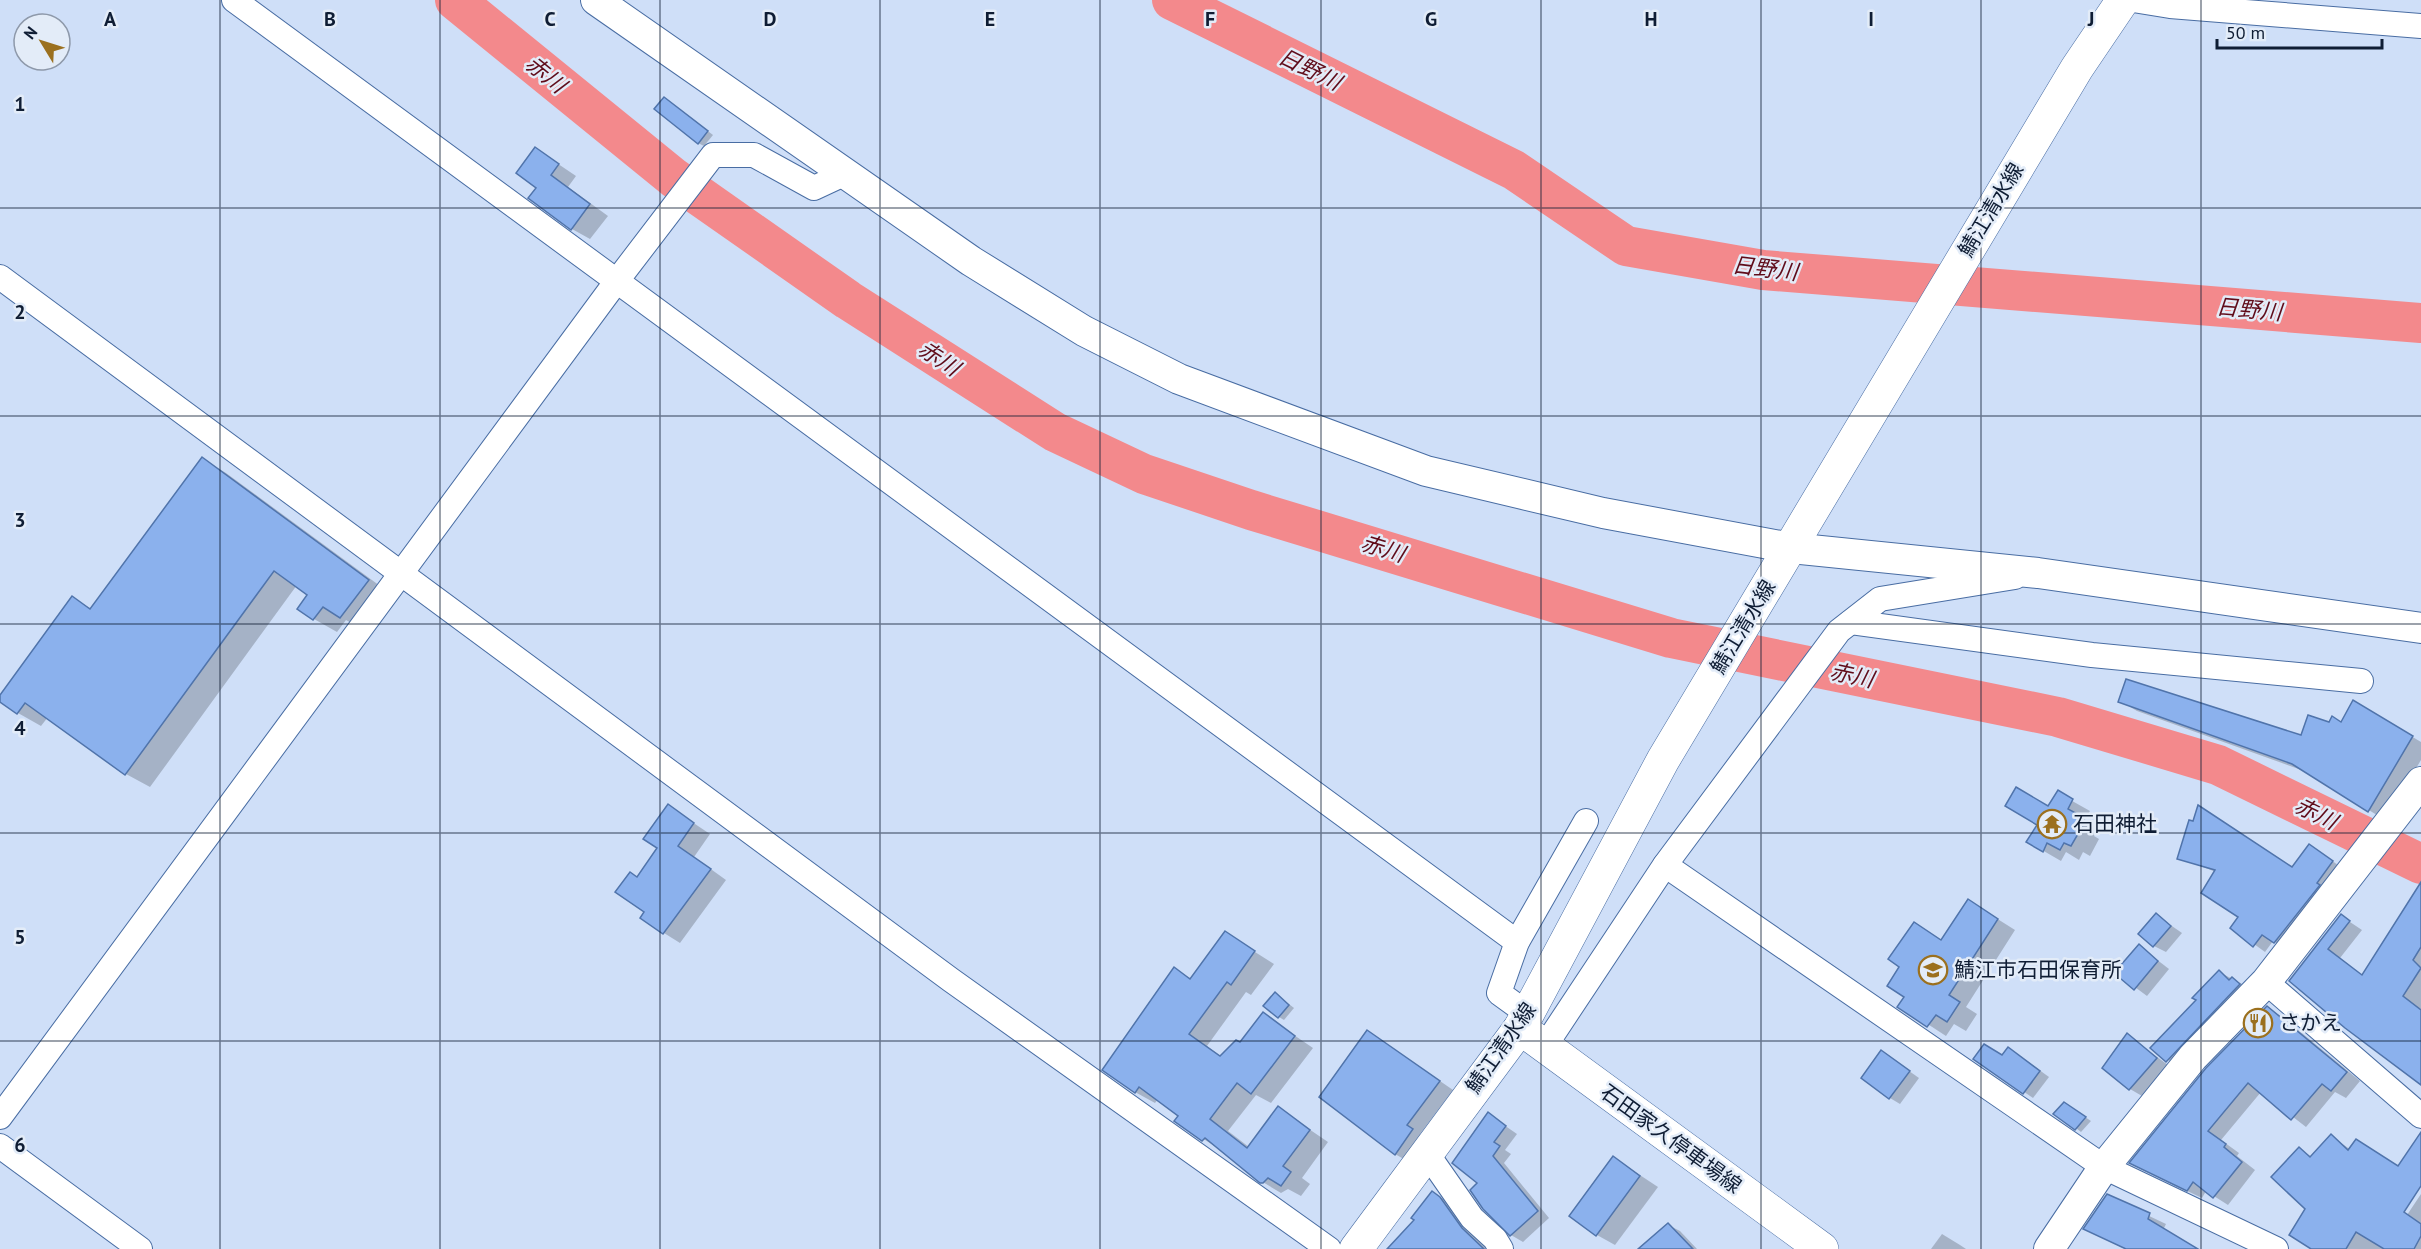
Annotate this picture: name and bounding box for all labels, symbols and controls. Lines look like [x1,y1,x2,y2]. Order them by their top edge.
text: A [104,6,117,32]
text: B [324,6,336,32]
text: C [544,6,556,32]
text: D [764,6,777,32]
text: E [985,6,995,32]
text: F [1205,6,1215,32]
text: G [1425,6,1437,32]
text: H [1644,6,1658,32]
text: I [1868,6,1874,32]
text: J [2087,6,2094,32]
north arrow [12,12,72,72]
scale bar [2217,12,2382,50]
text: 50 m [2226,21,2265,44]
text: N [19,22,41,43]
water label: 日野川 [1274,42,1348,97]
water label: 赤川 [520,49,573,100]
text: 1 [14,91,26,117]
street label: 鯖江清水線 [1952,158,2029,262]
water label: 日野川 [1731,250,1801,286]
water label: 日野川 [2215,292,2285,326]
text: 2 [14,299,26,325]
water label: 赤川 [913,334,967,383]
text: 3 [14,507,26,533]
water label: 赤川 [1358,528,1410,568]
street label: 鯖江清水線 [1704,575,1781,679]
water label: 赤川 [1828,657,1878,694]
text: 4 [14,715,26,741]
water label: 赤川 [2290,791,2344,836]
temple icon: 石田神社 [2036,808,2068,840]
place label: 石田神社 [2073,810,2157,837]
text: 5 [14,924,26,950]
school or university icon: 鯖江市石田保育所 [1917,954,1949,986]
place label: 鯖江市石田保育所 [1954,956,2122,983]
street label: 鯖江清水線 [1459,997,1542,1098]
restaurant icon: さかえ [2242,1007,2274,1039]
place label: さかえ [2279,1009,2342,1036]
street label: 石田家久停車場線 [1595,1078,1747,1199]
text: 6 [14,1132,26,1158]

